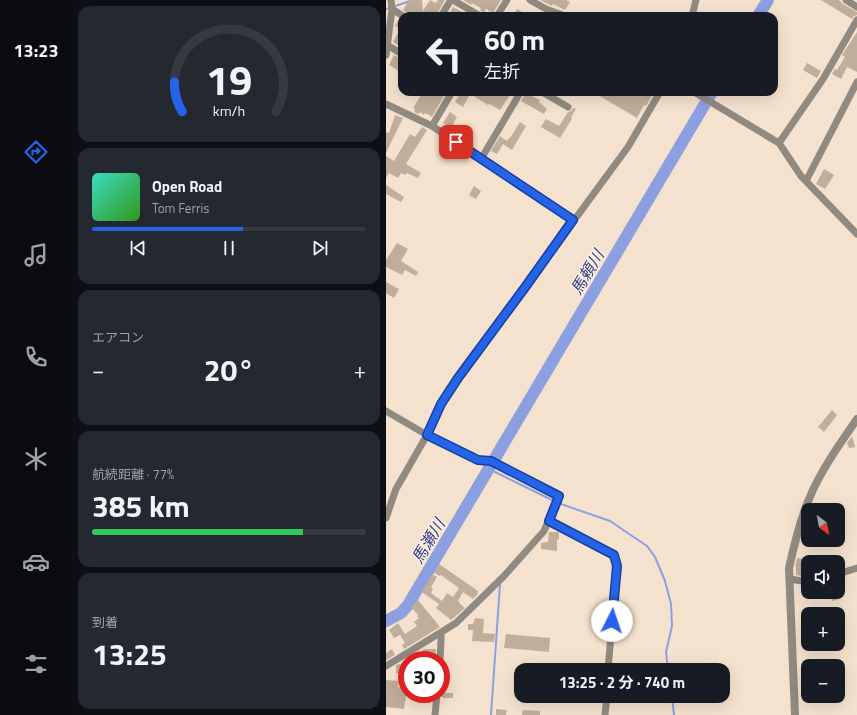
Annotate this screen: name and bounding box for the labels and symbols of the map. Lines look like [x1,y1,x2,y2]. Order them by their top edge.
pin [439,125,473,159]
water label: 馬頼川 [564,244,611,299]
north arrow [801,503,845,547]
water label: 馬瀬川 [405,513,452,568]
position arrow [591,600,633,642]
speed limit sign: 30 [398,651,450,703]

